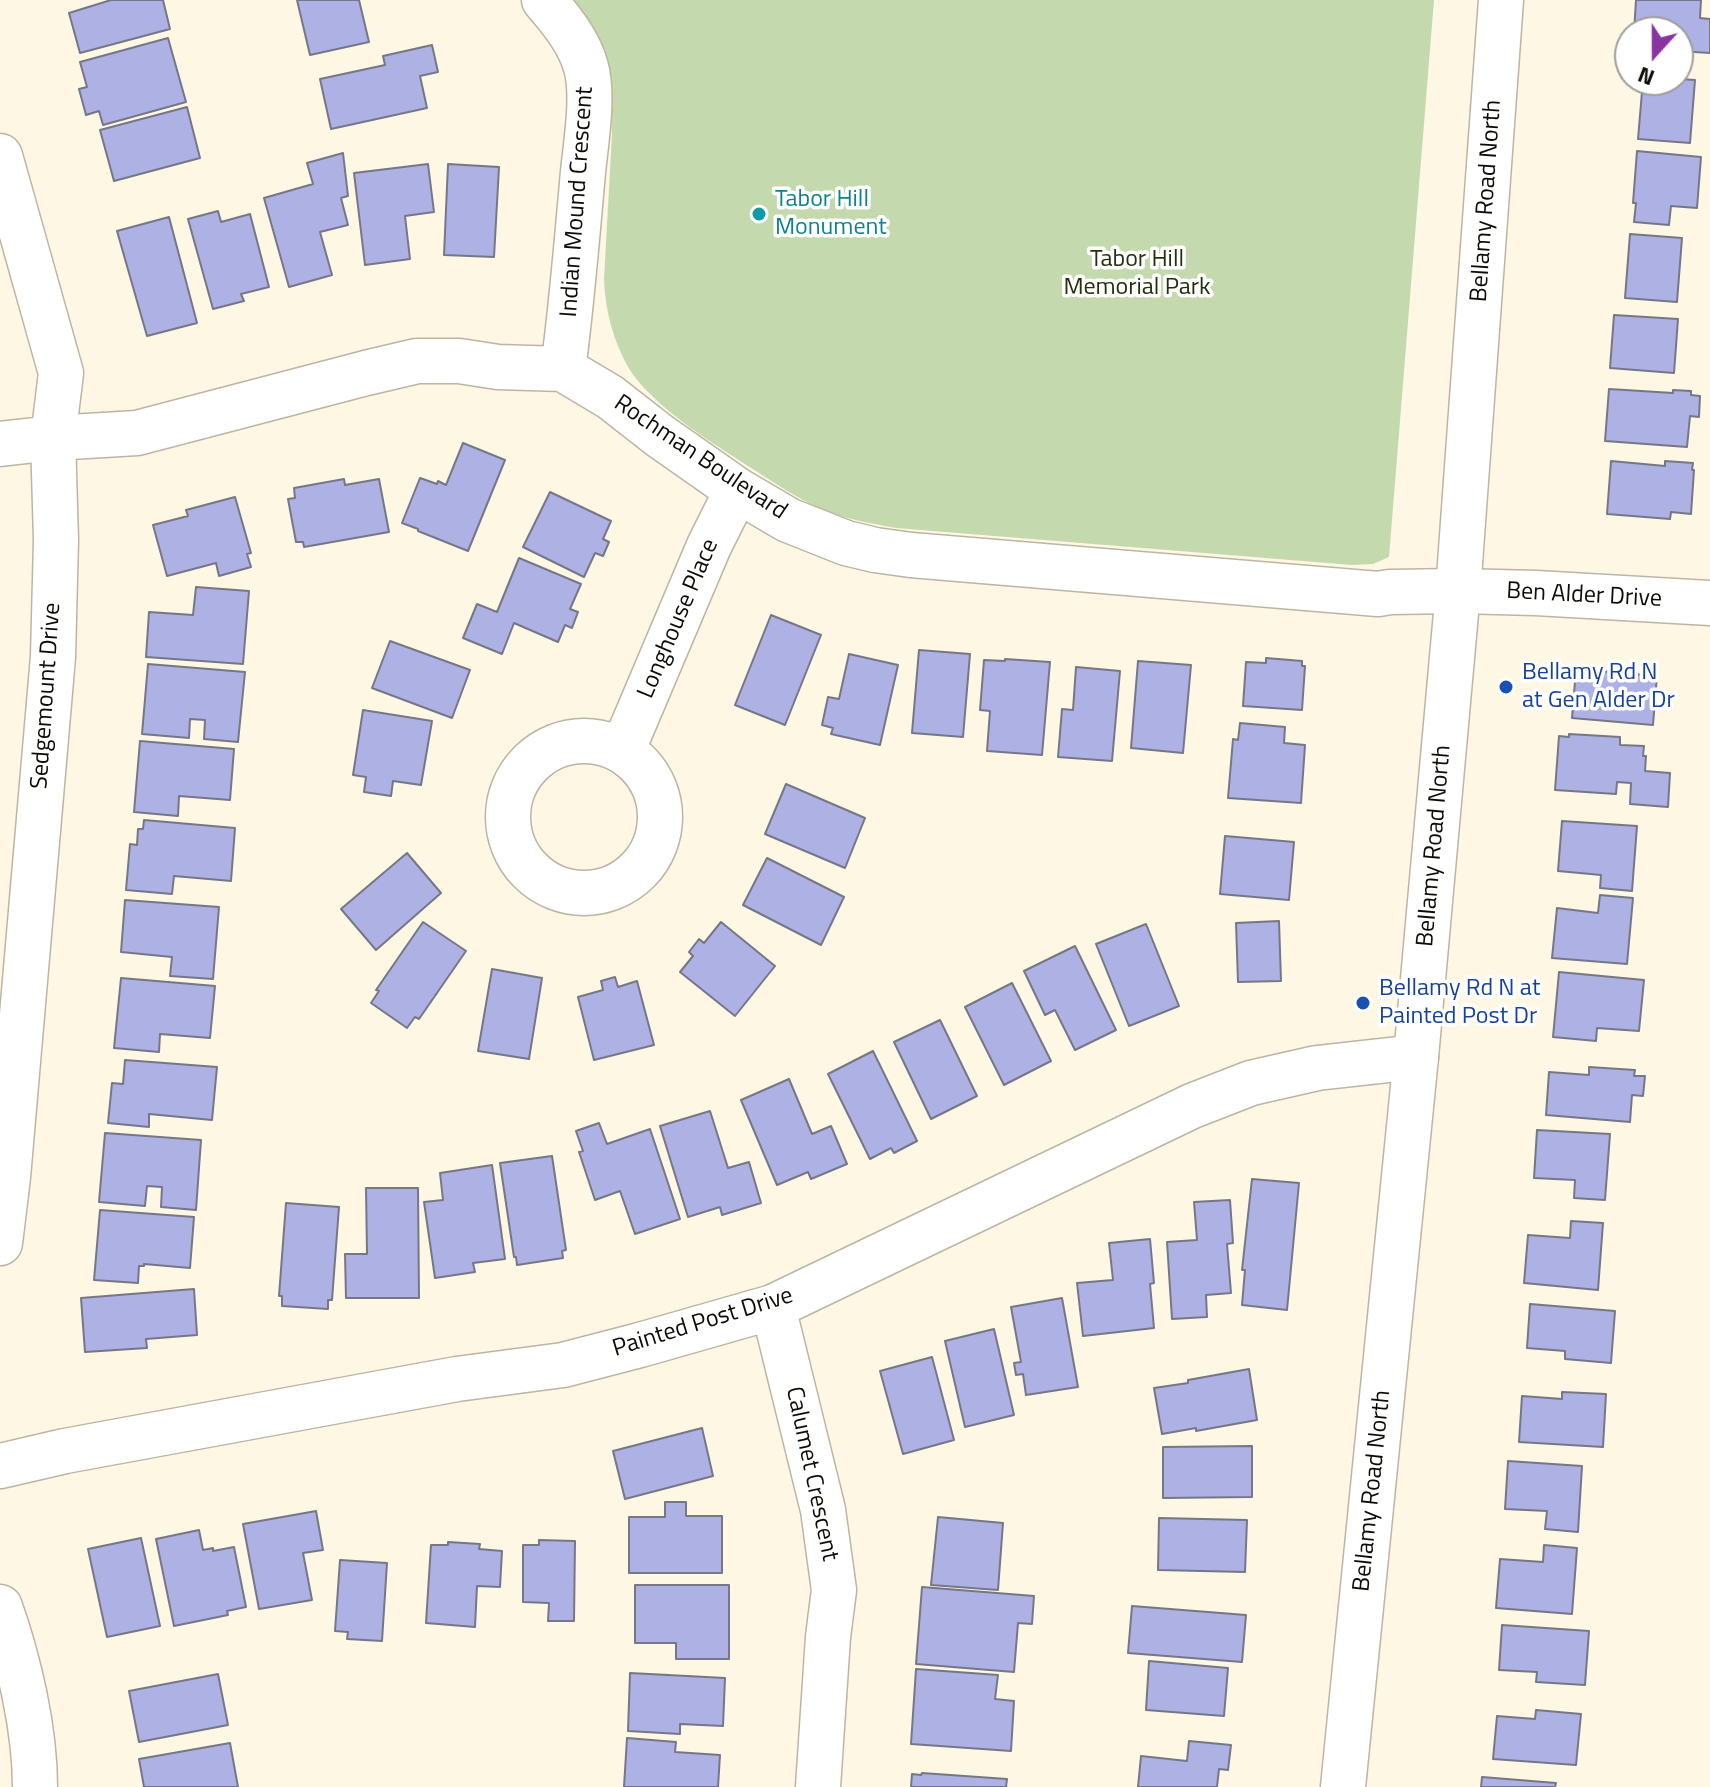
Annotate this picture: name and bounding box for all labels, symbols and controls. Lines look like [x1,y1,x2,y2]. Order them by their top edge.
north arrow [1614,16,1694,96]
text: N [1633,58,1659,95]
street label: Indian Mound Crescent [556,86,600,318]
street label: Bellamy Road North [1466,99,1508,303]
place label: Tabor Hill Monument [775,186,887,242]
marker: Tabor Hill Monument [750,205,768,223]
park label: Tabor Hill Memorial Park [1063,246,1211,302]
street label: Rochman Boulevard [608,389,792,527]
street label: Longhouse Place [632,535,726,703]
street label: Ben Alder Drive [1505,578,1663,614]
street label: Sedgemount Drive [26,602,68,790]
place label: Bellamy Rd N at Gen Alder Dr [1522,659,1675,715]
marker: Bellamy Rd N at Gen Alder Dr [1497,678,1515,696]
street label: Bellamy Road North [1412,744,1458,948]
place label: Bellamy Rd N at Painted Post Dr [1379,975,1540,1031]
marker: Bellamy Rd N at Painted Post Dr [1354,994,1372,1012]
street label: Painted Post Drive [609,1282,797,1364]
street label: Calumet Crescent [778,1384,844,1564]
street label: Bellamy Road North [1348,1389,1398,1593]

